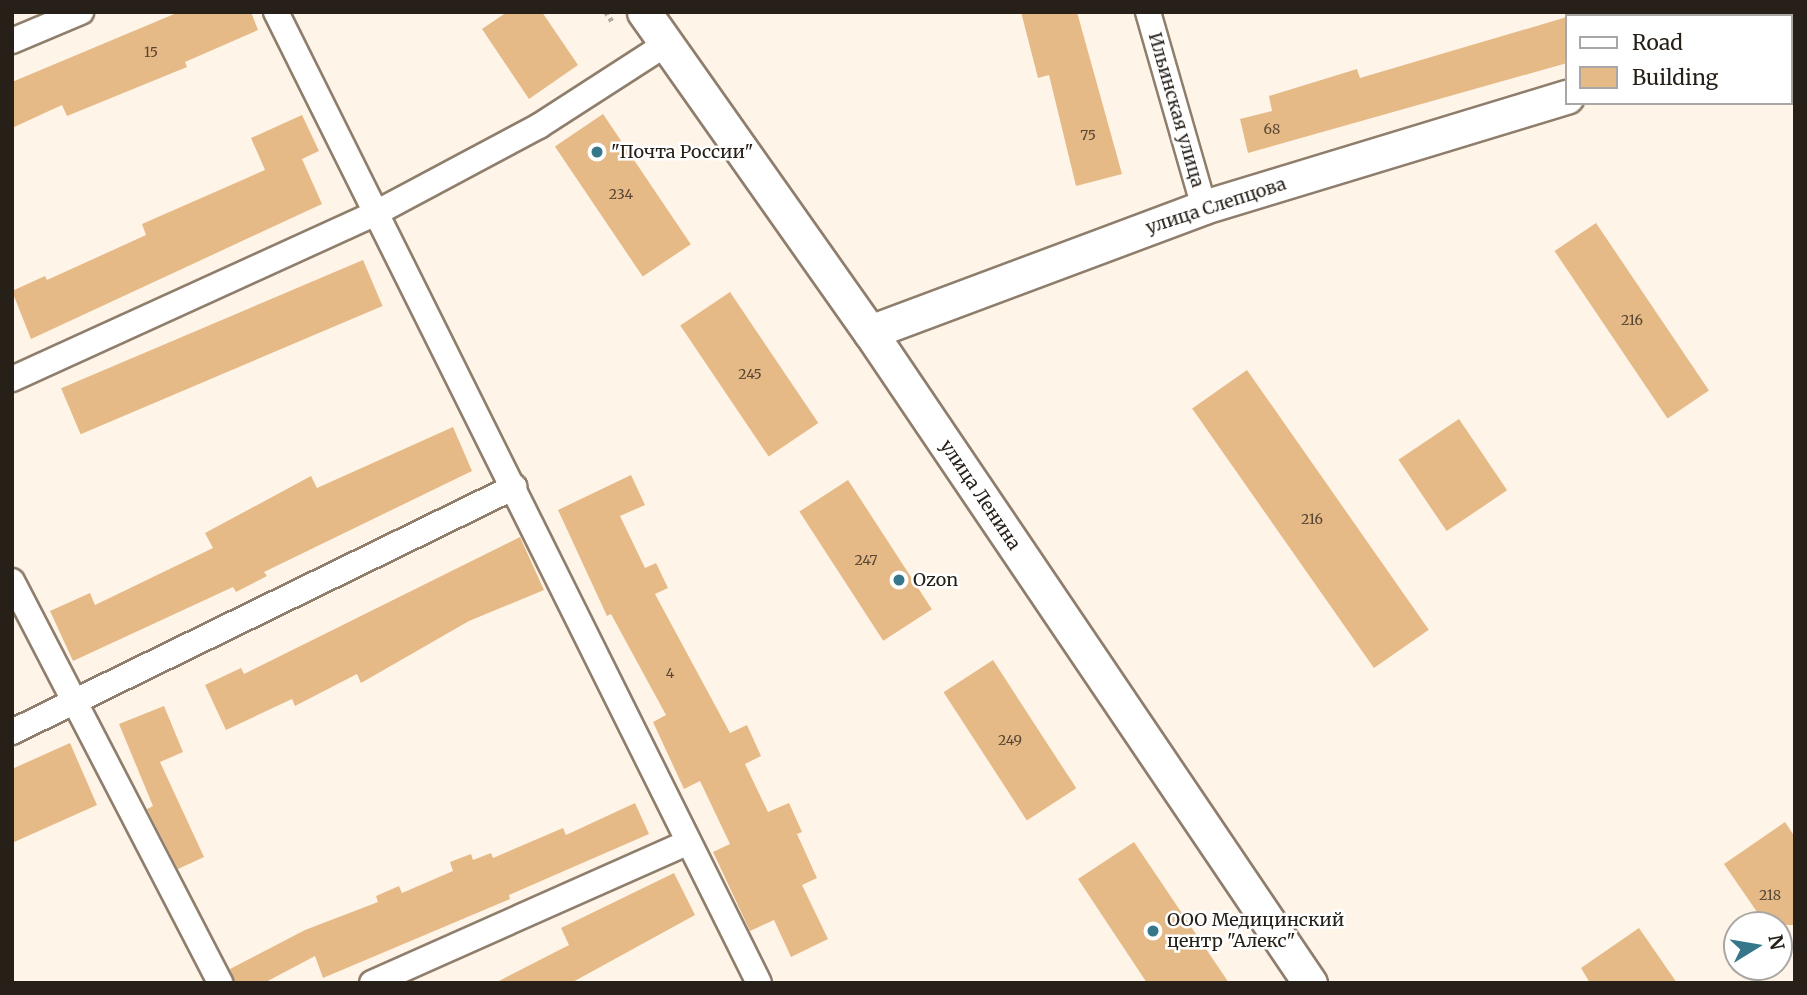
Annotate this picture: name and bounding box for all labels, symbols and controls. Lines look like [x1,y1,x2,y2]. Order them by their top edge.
legend [1566,14,1793,105]
text: Road [1632,29,1683,56]
street label: Ильинская улица [1144,30,1208,190]
house number: 15 [144,44,158,60]
text: Building [1632,64,1718,91]
house number: 68 [1264,121,1280,137]
house number: 75 [1080,127,1096,143]
place label: "Почта России" [611,141,754,163]
marker: "Почта России" [589,144,605,160]
street label: улица Слепцова [1143,173,1289,239]
house number: 234 [609,186,633,202]
house number: 216 [1621,312,1643,328]
house number: 245 [738,366,762,382]
street label: улица Ленина [935,436,1025,554]
house number: 216 [1301,511,1323,527]
house number: 247 [854,552,878,568]
place label: Ozon [913,569,958,591]
marker: Ozon [891,572,907,588]
house number: 4 [666,665,674,681]
house number: 249 [998,732,1022,748]
house number: 218 [1759,887,1781,903]
place label: ООО Медицинский центр "Алекс" [1167,910,1344,953]
north arrow [1723,911,1793,981]
marker: ООО Медицинский центр "Алекс" [1145,923,1161,939]
text: N [1763,933,1790,952]

